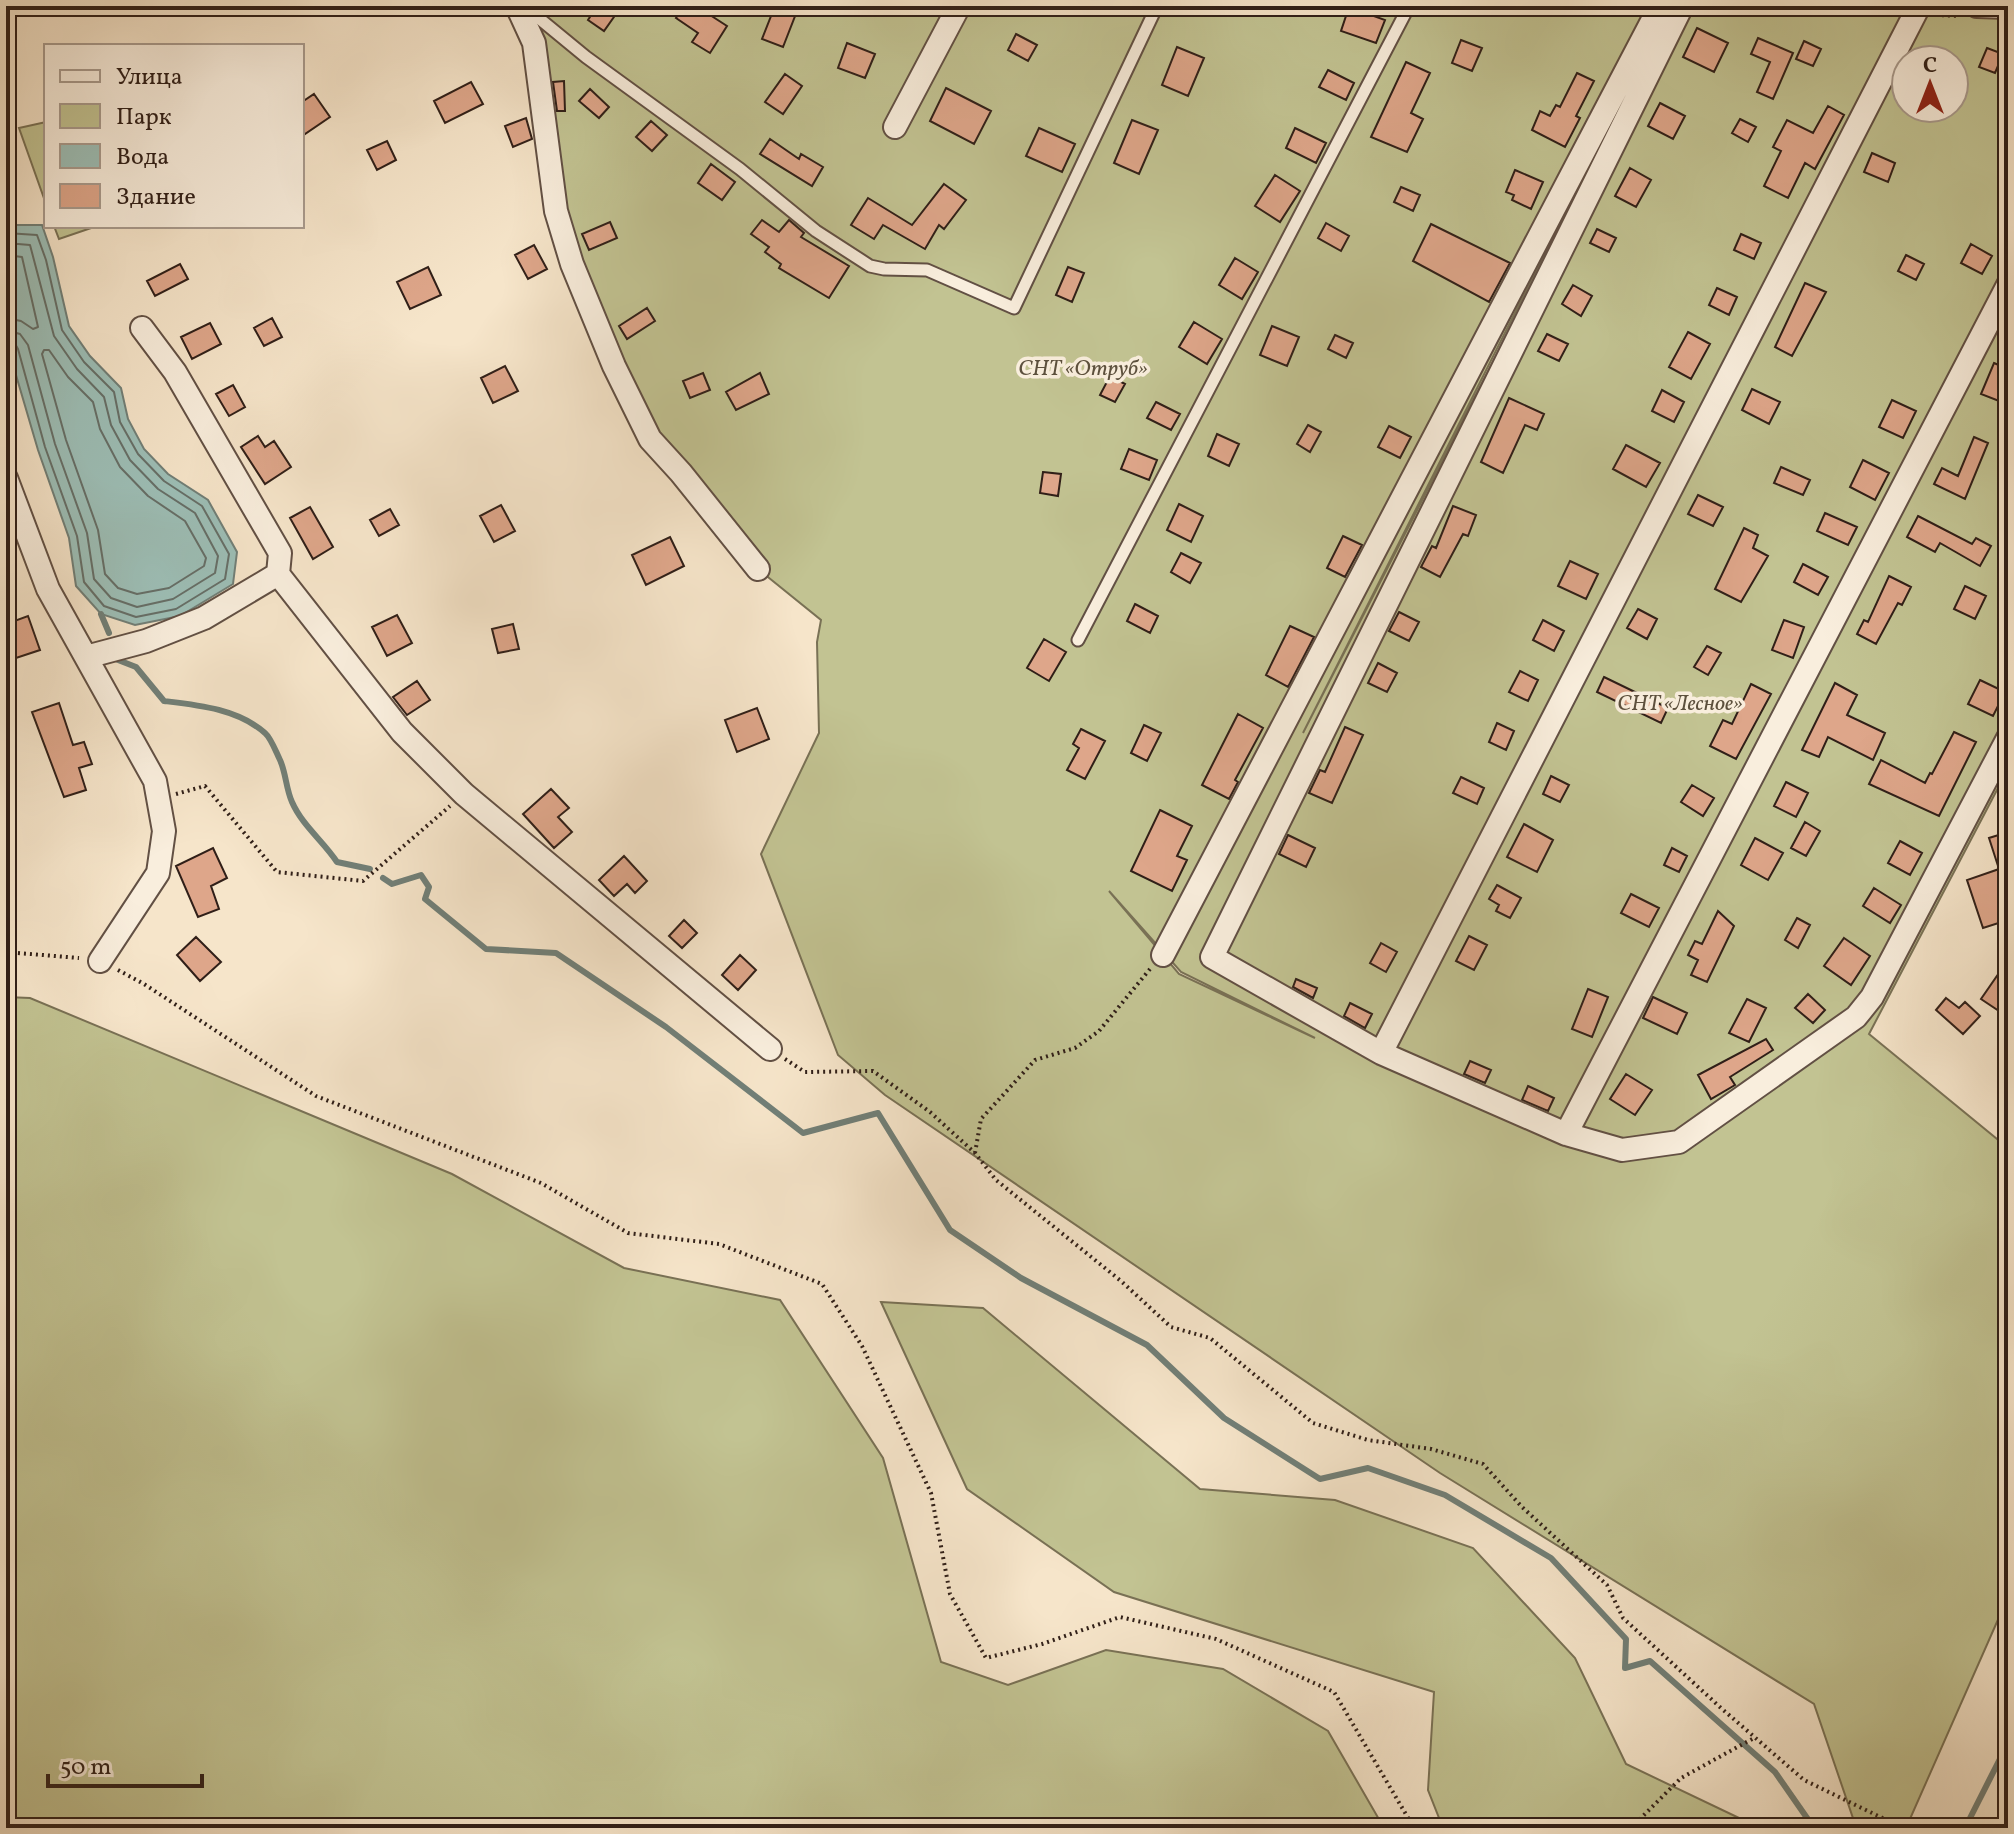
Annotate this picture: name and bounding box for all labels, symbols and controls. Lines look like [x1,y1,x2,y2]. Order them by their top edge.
legend [44,44,304,228]
north arrow [1890,44,1970,124]
text: С [1923,51,1937,82]
text: Улица [116,61,183,95]
text: Парк [116,101,172,135]
text: Вода [116,141,169,175]
text: Здание [116,181,196,215]
park label: СНТ «Отруб» [1018,354,1148,385]
park label: СНТ «Лесное» [1617,689,1743,720]
scale bar [48,1738,202,1788]
text: 50 m [60,1751,112,1785]

